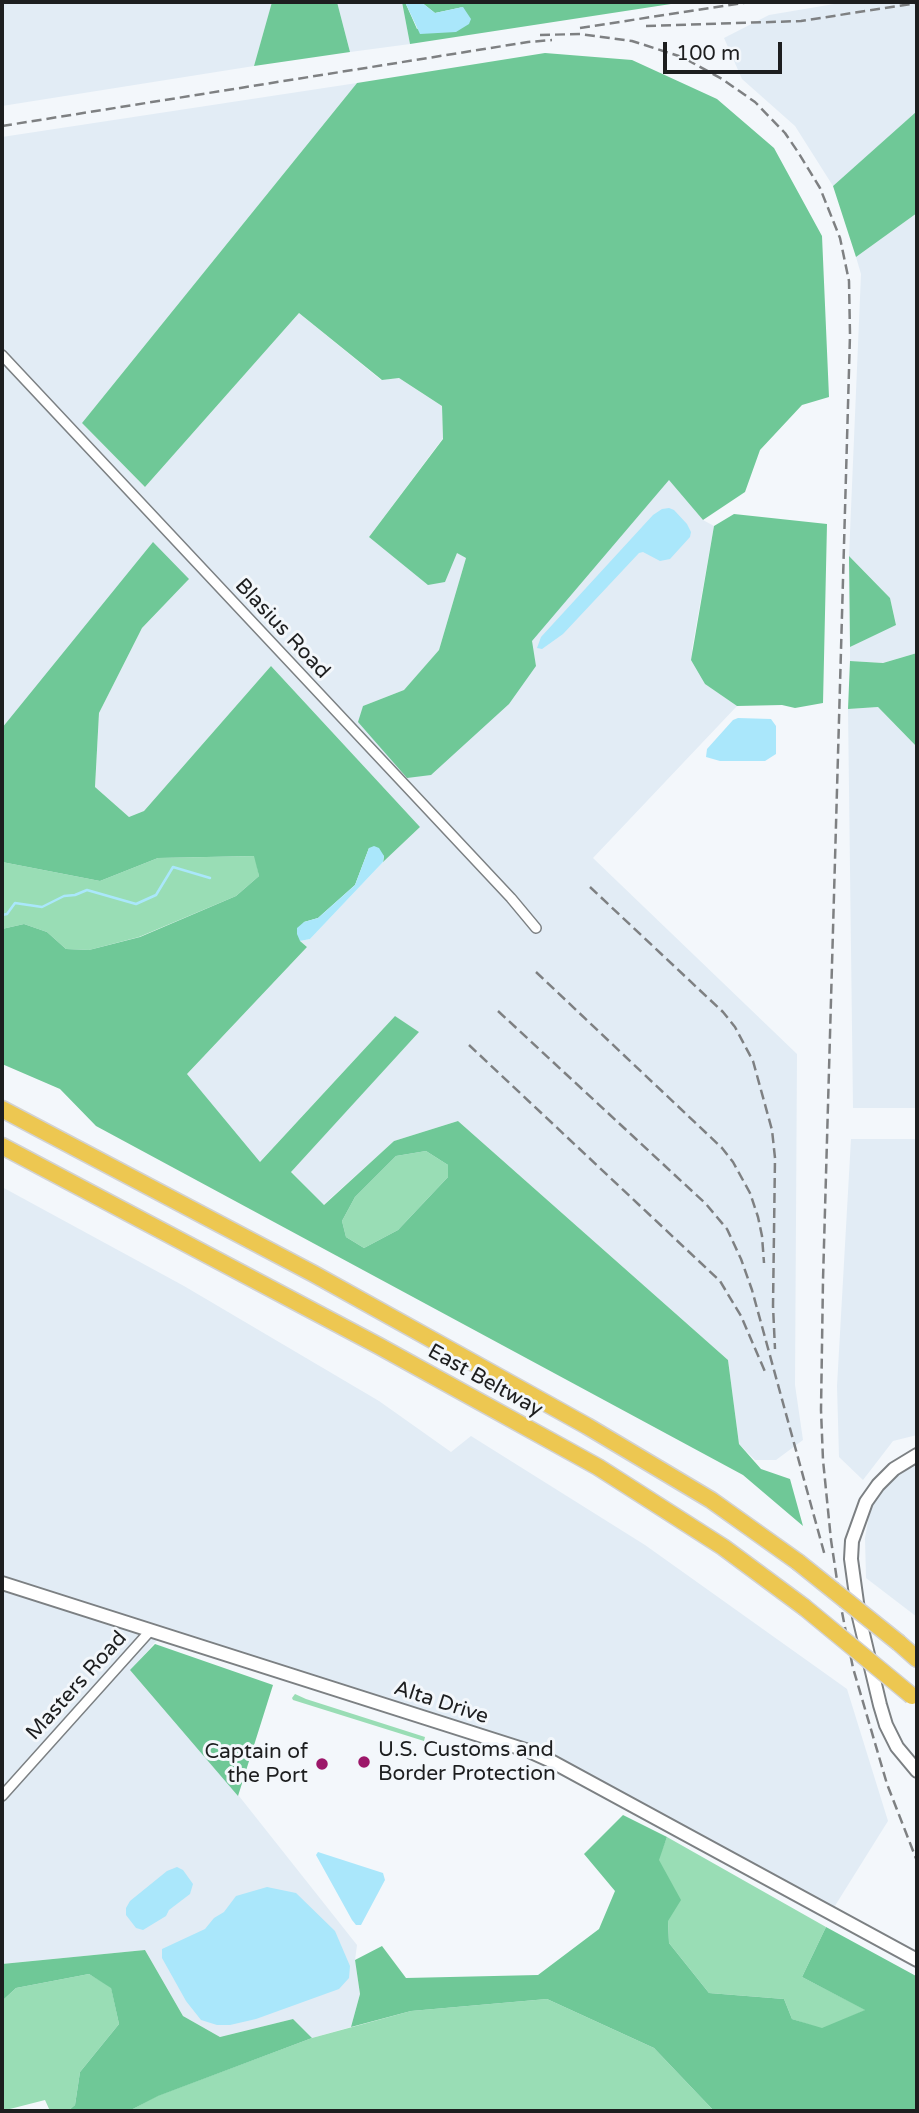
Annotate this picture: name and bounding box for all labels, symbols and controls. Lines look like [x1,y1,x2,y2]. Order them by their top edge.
scale bar [667,28,786,72]
text: 100 m [676,41,740,66]
street label: Blasius Road [229,574,335,684]
street label: East Beltway [423,1339,547,1423]
street label: Masters Road [21,1626,133,1746]
street label: Alta Drive [391,1676,491,1730]
place label: U.S. Customs and Border Protection [378,1737,556,1787]
place label: Captain of the Port [204,1739,308,1789]
marker: U.S. Customs and Border Protection [356,1754,372,1770]
marker: Captain of the Port [314,1756,330,1772]

